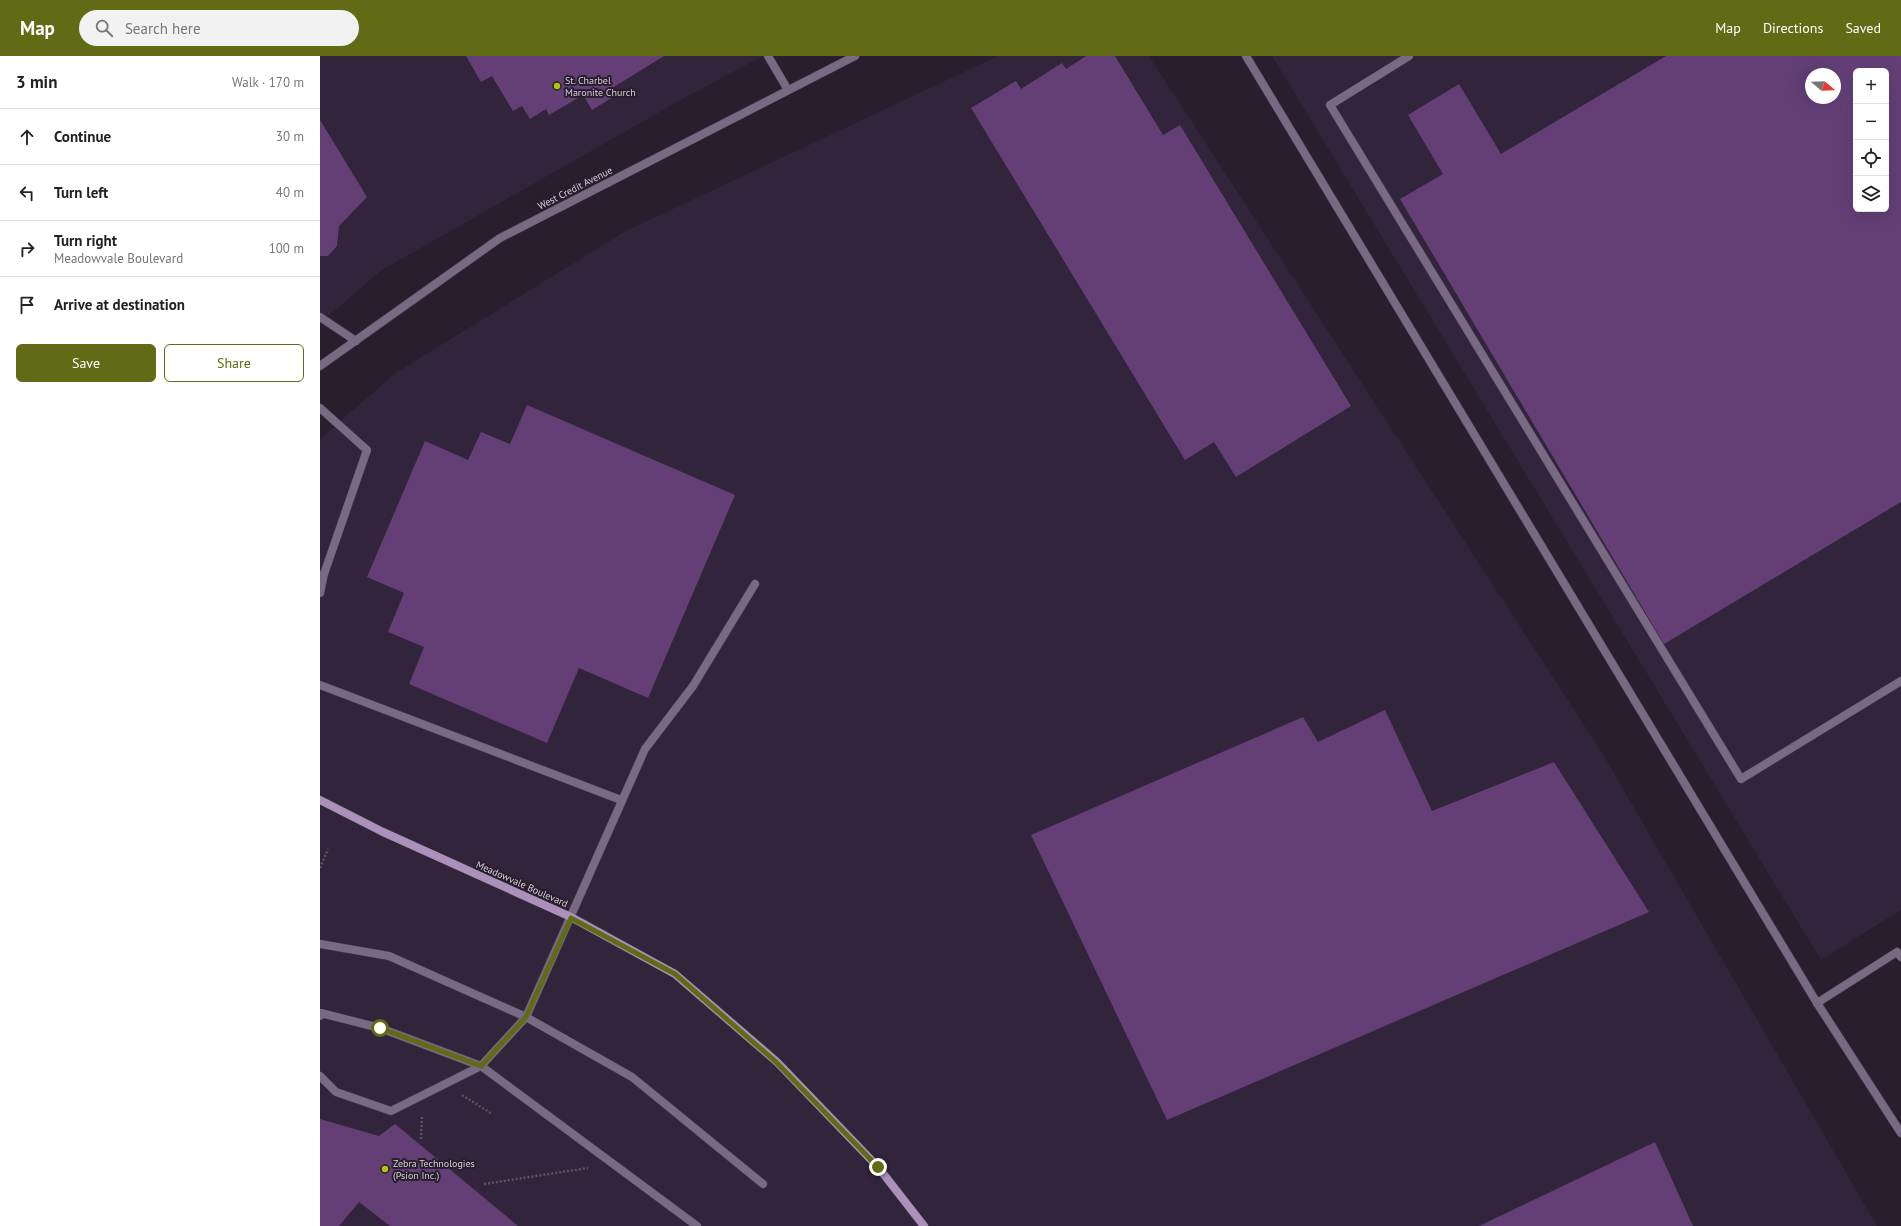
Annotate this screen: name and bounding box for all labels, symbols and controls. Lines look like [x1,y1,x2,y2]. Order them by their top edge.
search box [79,10,359,46]
text: Map [20,16,55,40]
icon: search [93,17,115,39]
text: Search here [125,19,201,38]
text: Map [1715,19,1741,37]
text: Directions [1763,19,1823,37]
text: Saved [1845,19,1881,37]
north arrow [1805,68,1841,104]
map controls [1853,68,1889,212]
button: + [1853,68,1889,104]
text: 3 min [16,71,57,93]
text: Walk · 170 m [232,74,304,91]
place label: St. Charbel Maronite Church [565,74,636,99]
marker: St. Charbel Maronite Church [552,81,562,91]
button: − [1853,104,1889,140]
icon: ahead [16,126,38,148]
text: Continue [54,127,111,146]
text: 30 m [276,128,304,145]
button: locate [1853,140,1889,176]
street label: West Credit Avenue [535,164,615,212]
button: layers [1853,176,1889,212]
icon: left [16,182,38,204]
text: Turn left [54,183,108,202]
text: 40 m [276,184,304,201]
text: Turn right [54,231,117,250]
icon: right [16,238,38,260]
text: 100 m [269,240,304,257]
text: Meadowvale Boulevard [54,250,183,267]
icon: arrive [16,294,38,316]
text: Arrive at destination [54,295,185,314]
button: Save [16,344,156,382]
button: Share [164,344,304,382]
street label: Meadowvale Boulevard [474,858,570,910]
route start [371,1019,389,1037]
place label: Zebra Technologies (Psion Inc.) [393,1157,475,1182]
route end [869,1158,887,1176]
marker: Zebra Technologies (Psion Inc.) [380,1164,390,1174]

